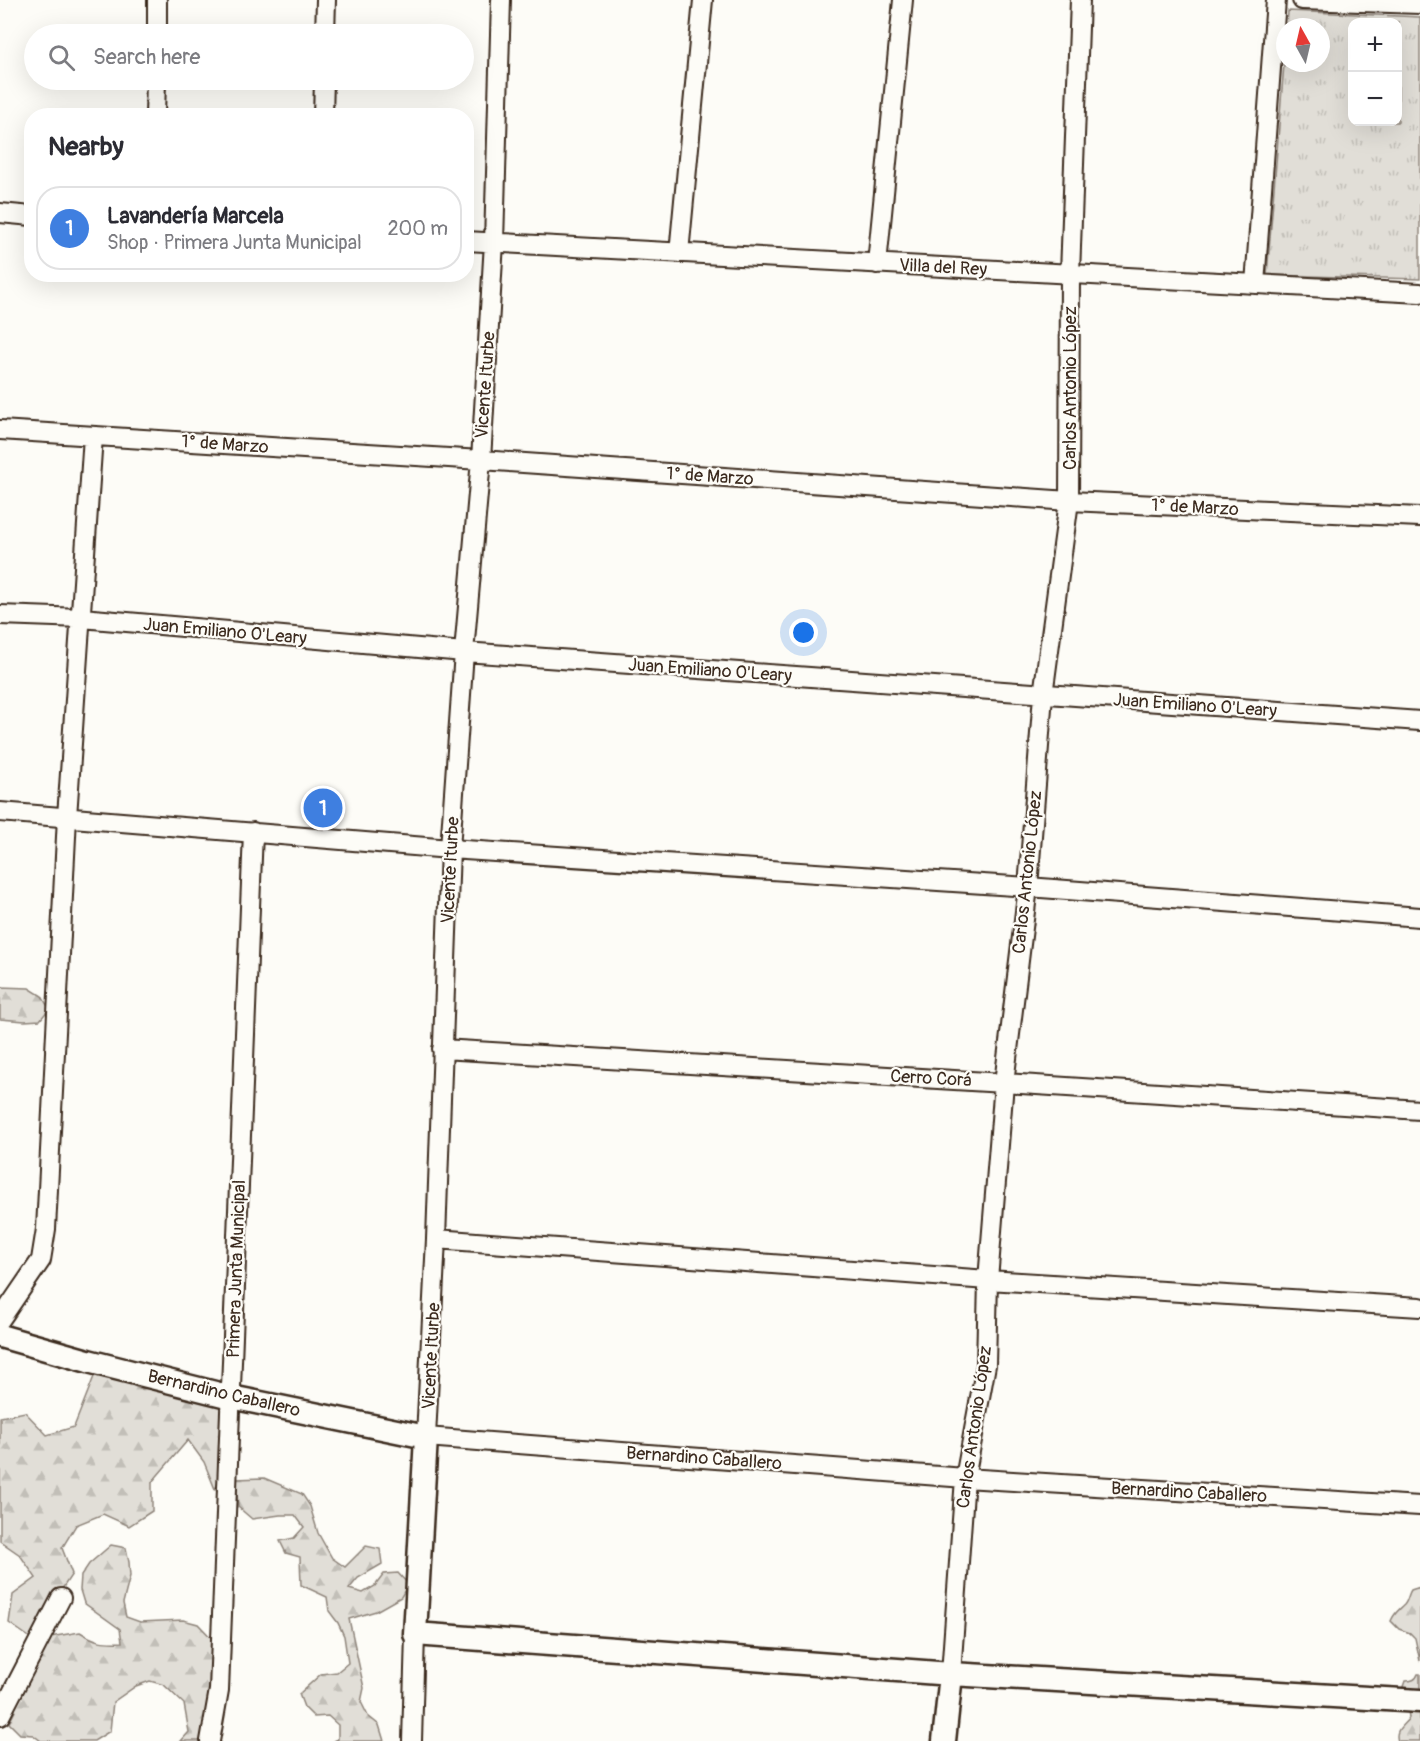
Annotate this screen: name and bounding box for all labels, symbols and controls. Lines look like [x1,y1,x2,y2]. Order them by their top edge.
north arrow [1276,18,1330,72]
map controls [1348,18,1402,126]
button: + [1348,18,1402,72]
search box [24,24,474,90]
icon: search [45,41,78,74]
text: Search here [93,43,200,71]
button: − [1348,72,1402,126]
text: Nearby [48,131,124,163]
text: Lavandería Marcela [107,202,284,230]
text: 1 [66,216,73,241]
text: 200 m [387,216,448,241]
text: Shop · Primera Junta Municipal [107,230,362,255]
street label: Villa del Rey [898,254,988,281]
street label: Carlos Antonio López [1059,306,1082,470]
street label: Vicente Iturbe [470,331,501,439]
street label: 1° de Marzo [181,430,270,459]
street label: 1° de Marzo [666,462,755,491]
street label: 1° de Marzo [1151,494,1240,521]
street label: Juan Emiliano O'Leary [142,613,308,650]
your location [789,618,818,647]
street label: Juan Emiliano O'Leary [627,653,793,688]
street label: Juan Emiliano O'Leary [1112,688,1278,723]
pin: 1 [304,786,342,830]
street label: Carlos Antonio López [1007,789,1048,955]
street label: Vicente Iturbe [436,816,465,924]
street label: Cerro Corá [890,1065,972,1092]
street label: Primera Junta Municipal [222,1179,251,1359]
street label: Vicente Iturbe [417,1302,446,1410]
street label: Carlos Antonio López [952,1344,997,1510]
street label: Bernardino Caballero [145,1365,303,1422]
street label: Bernardino Caballero [625,1442,783,1475]
street label: Bernardino Caballero [1111,1477,1268,1508]

